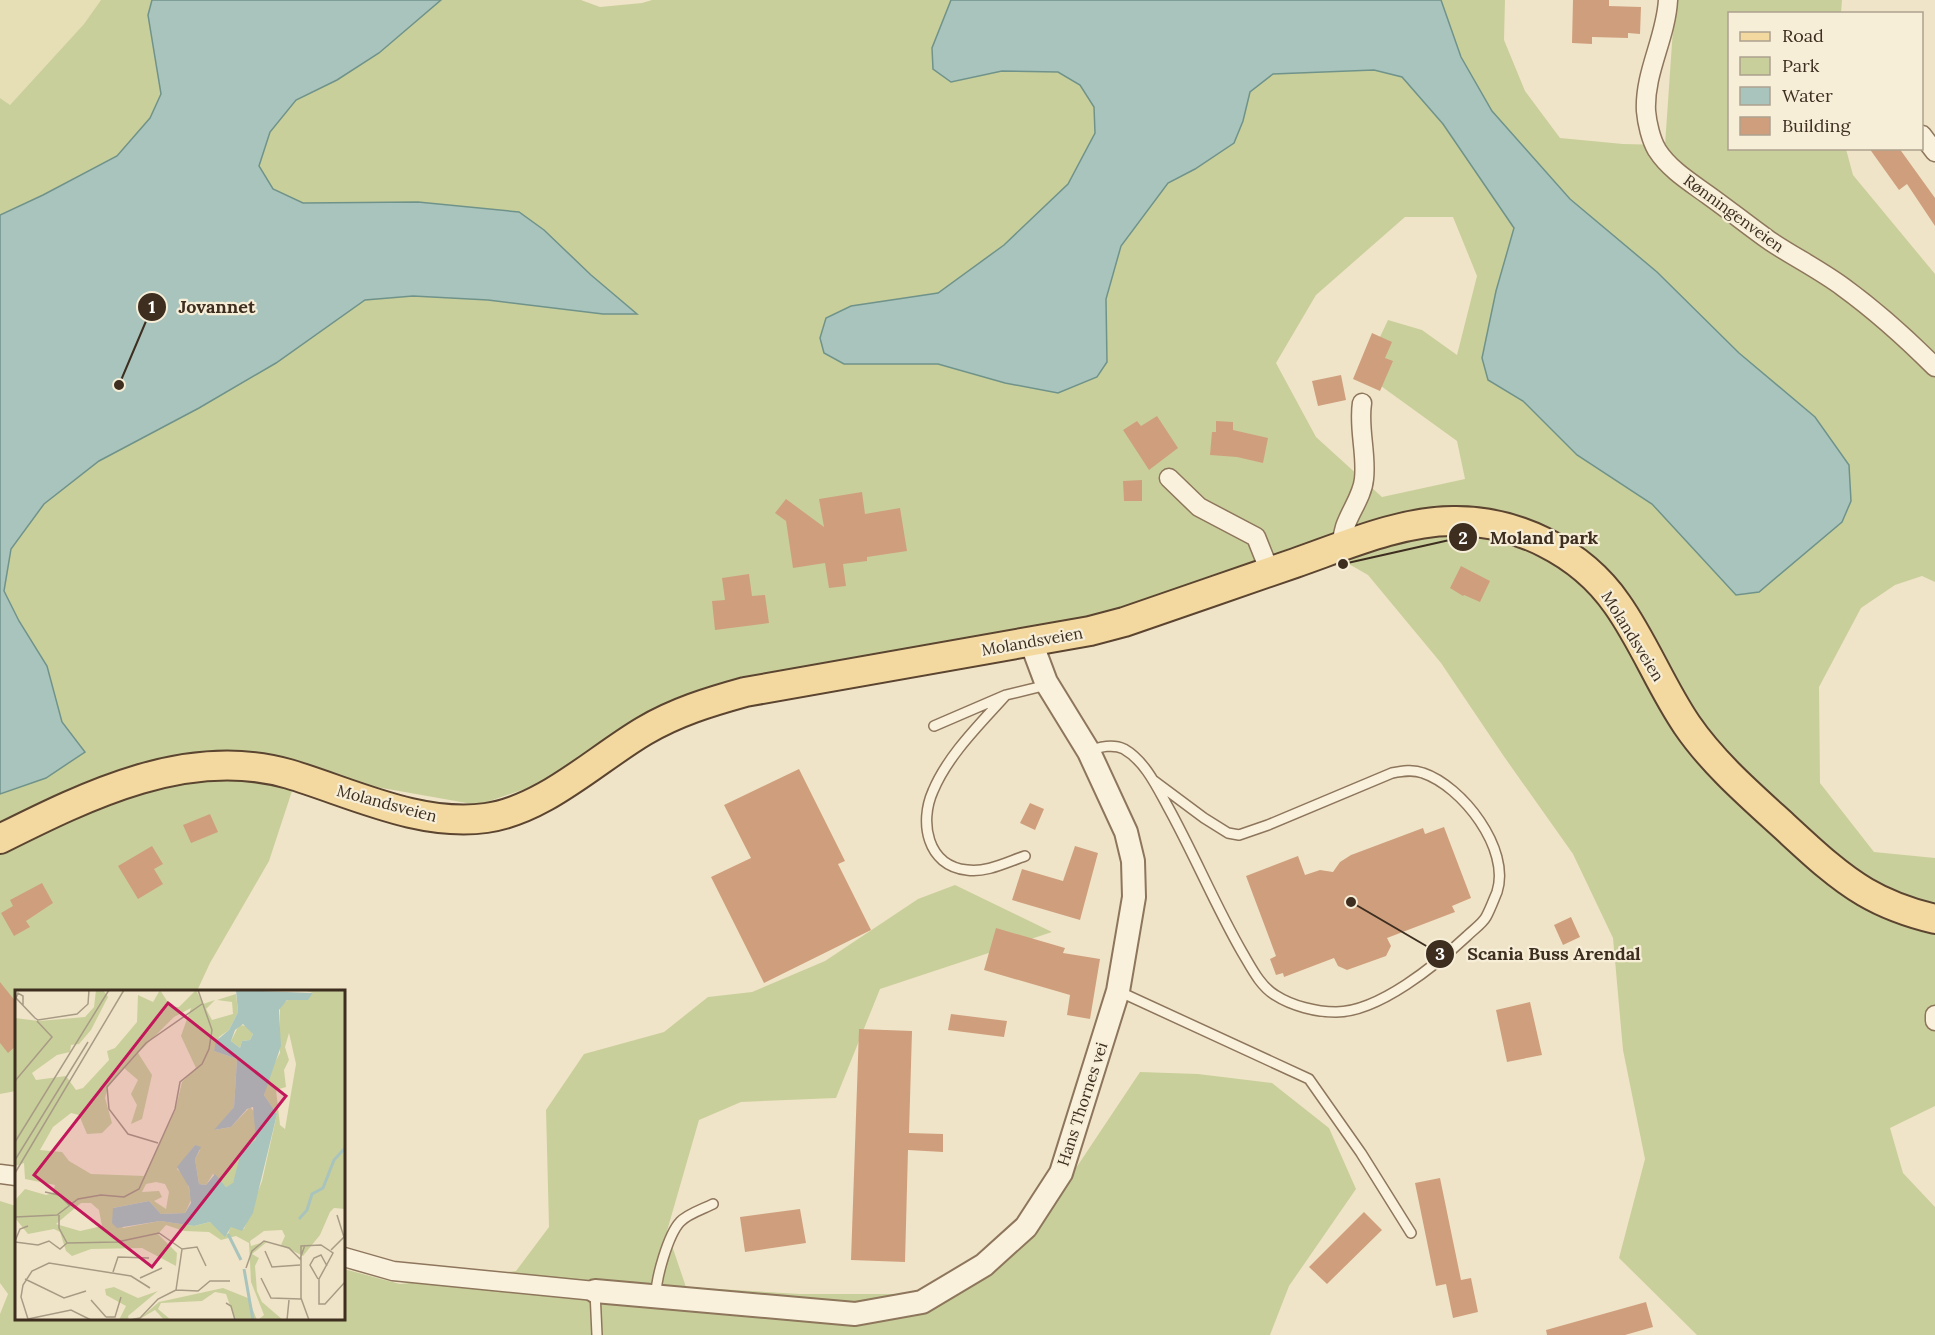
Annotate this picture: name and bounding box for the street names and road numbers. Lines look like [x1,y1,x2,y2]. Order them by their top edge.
street label: Rønningenveien [1680,170,1788,256]
street label: Molandsveien [1597,587,1669,685]
street label: Molandsveien [980,622,1085,660]
street label: Molandsveien [335,780,440,826]
street label: Hans Thornes vei [1053,1039,1111,1169]

